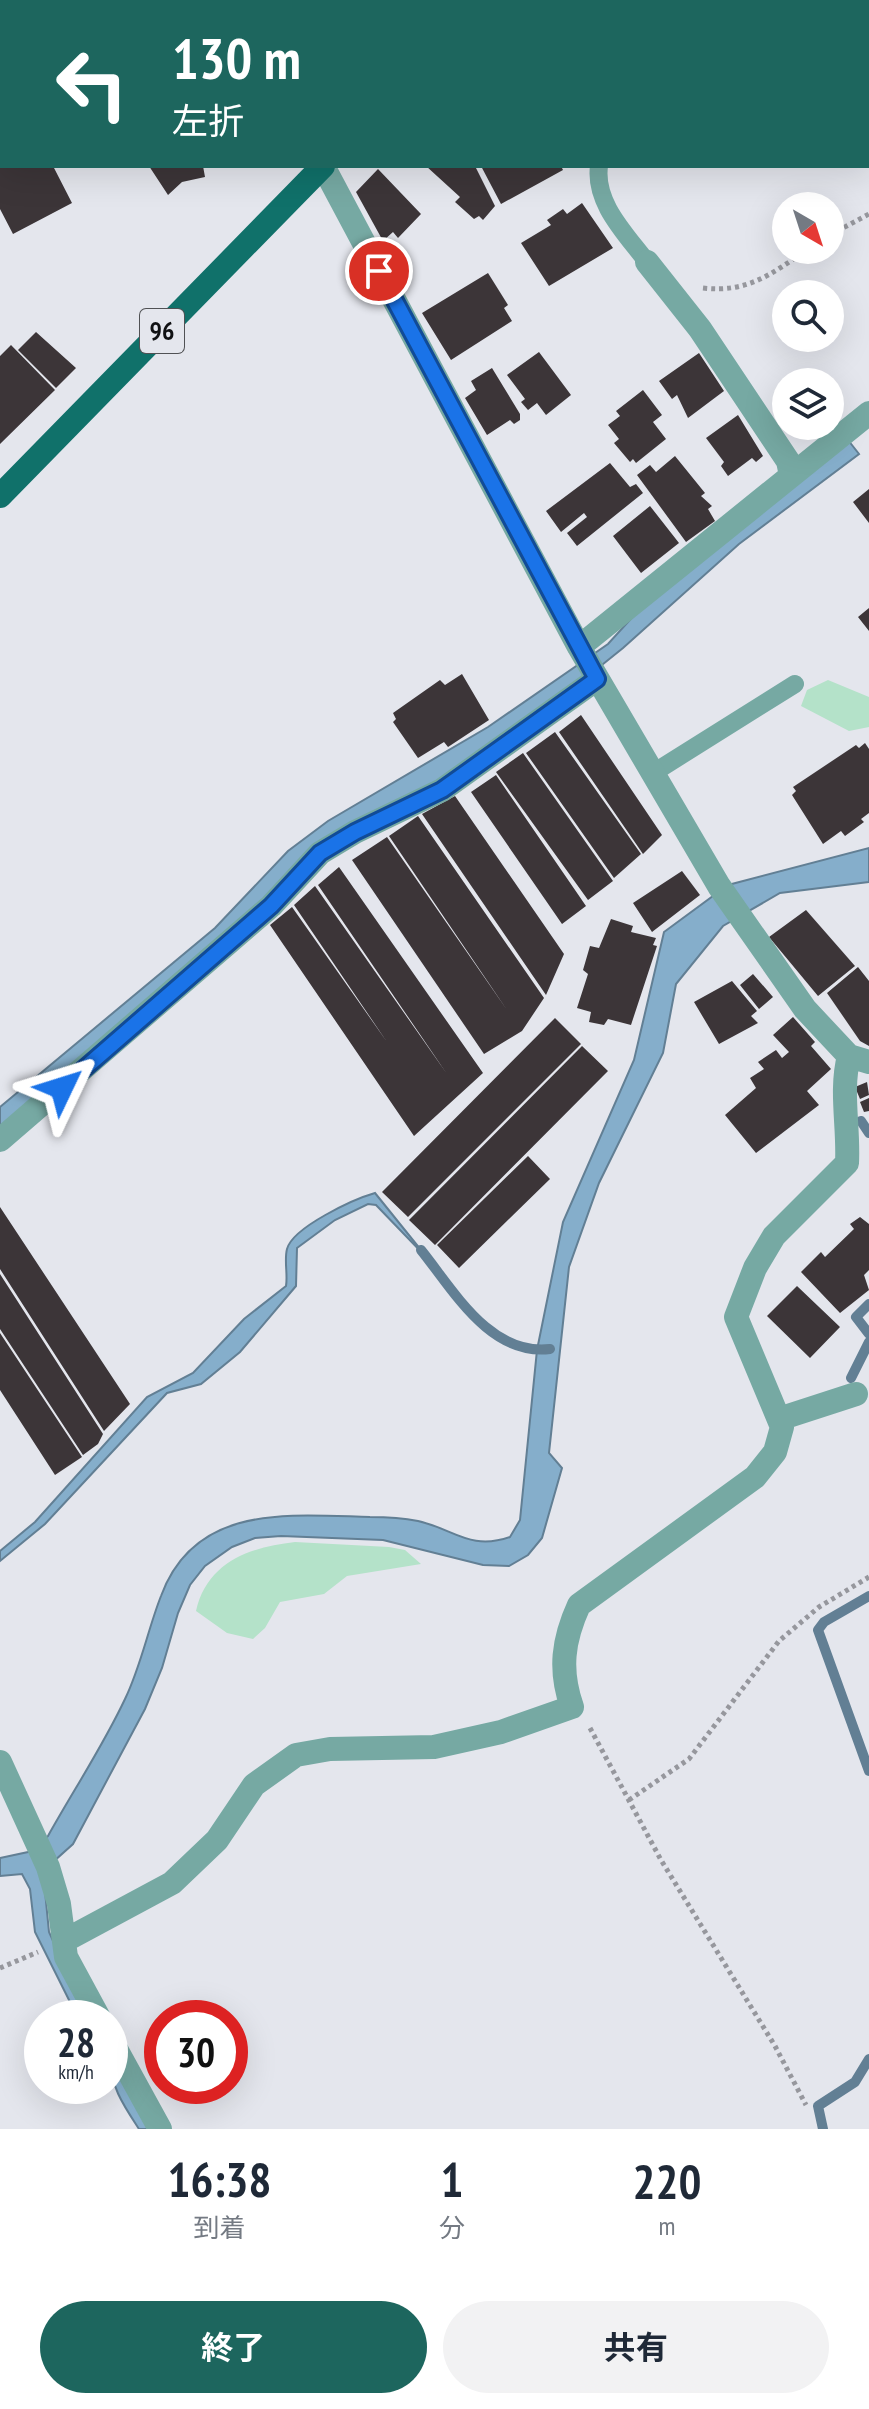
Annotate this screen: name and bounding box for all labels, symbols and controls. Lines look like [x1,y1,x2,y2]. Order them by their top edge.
text: 130 m [172,22,301,94]
icon: left [40,32,144,136]
text: 左折 [172,97,244,144]
north arrow [772,192,844,264]
map controls [772,192,844,440]
pin [345,237,413,305]
icon: arrive [357,249,401,293]
button: search [772,280,844,352]
road number: 96 [140,309,184,353]
button: layers [772,368,844,440]
position arrow [20.0,1046,104.0,1130]
speed limit sign: 30 [144,2000,248,2104]
text: 28 [57,2016,95,2068]
text: km/h [58,2059,94,2085]
text: 16:38 [168,2148,271,2210]
text: 1 [441,2148,463,2210]
text: 220 [633,2150,701,2212]
text: m [659,2209,675,2242]
text: 到着 [193,2211,246,2244]
text: 分 [439,2211,465,2244]
button: 終了 [40,2301,427,2393]
button: 共有 [443,2301,829,2393]

